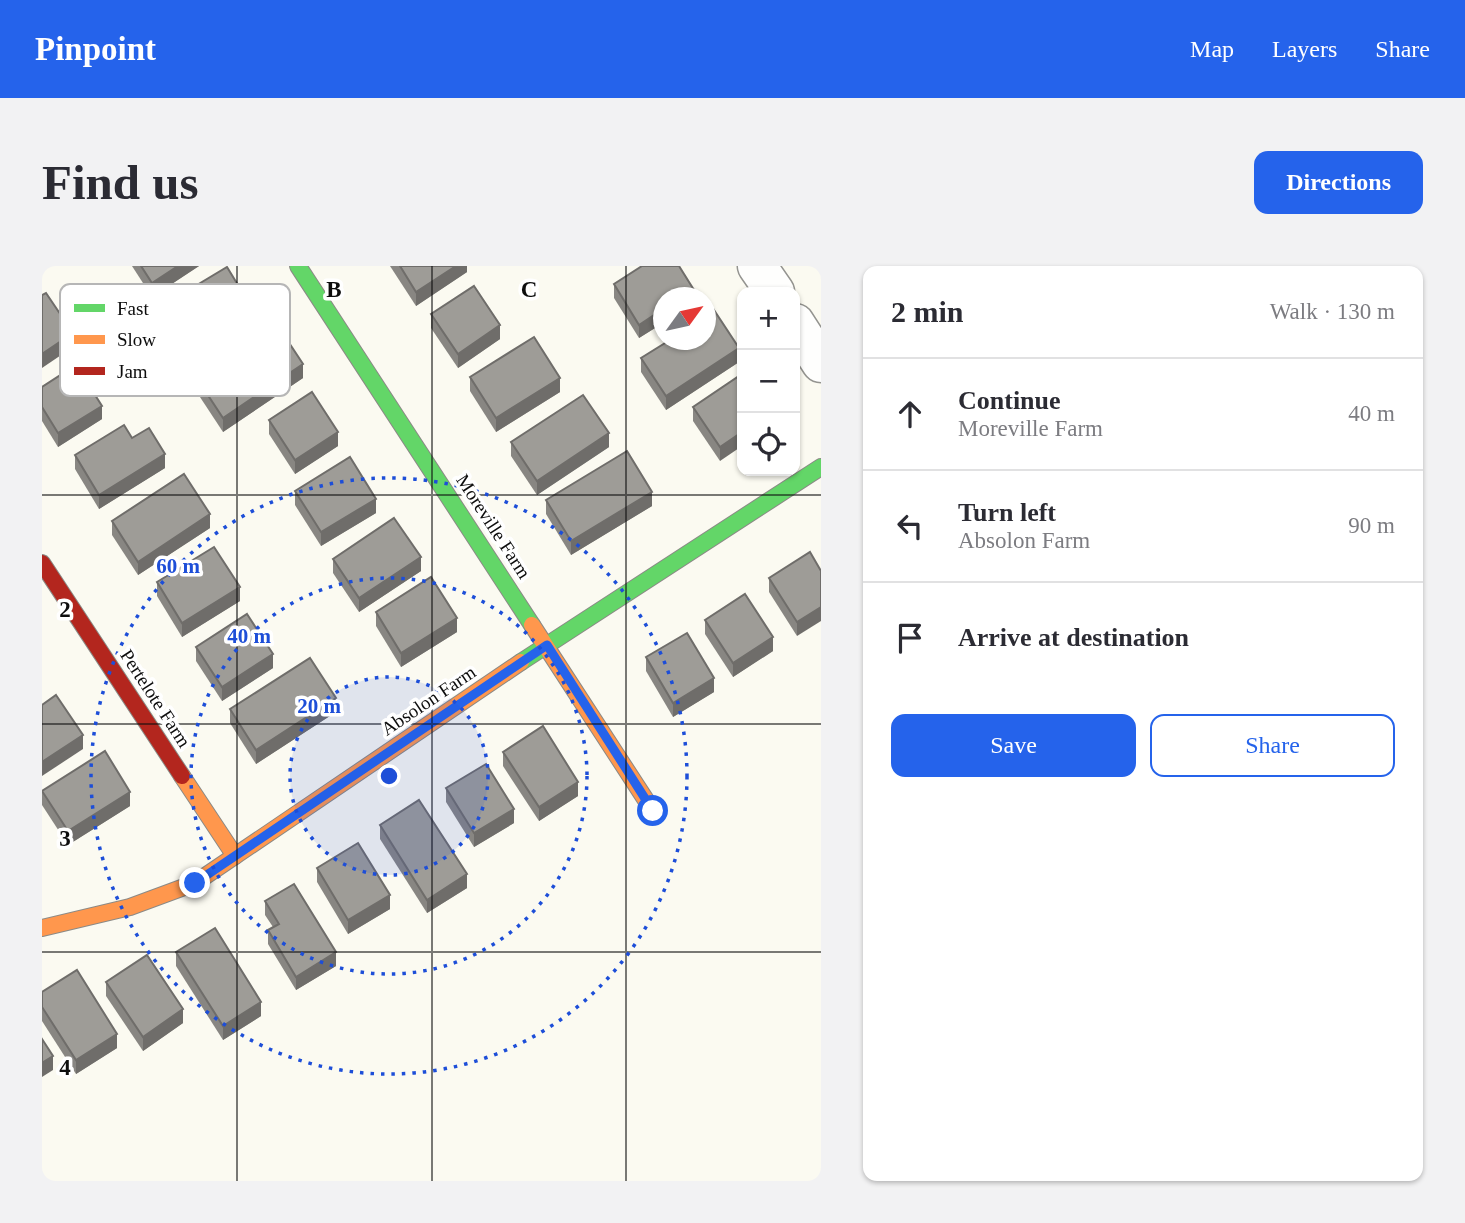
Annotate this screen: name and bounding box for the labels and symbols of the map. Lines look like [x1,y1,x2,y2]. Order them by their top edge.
text: B [326,277,342,302]
text: C [521,277,537,302]
legend [60,284,290,396]
north arrow [653,287,716,350]
text: Fast [117,298,149,319]
text: Slow [117,329,156,350]
text: Jam [117,361,148,382]
street label: Moreville Farm [452,470,535,582]
text: 60 m [156,554,200,578]
text: 2 [59,597,71,622]
text: 40 m [227,624,271,648]
street label: Pertelote Farm [116,645,195,751]
street label: Absolon Farm [377,661,480,740]
text: 20 m [297,694,341,718]
centre of rings [377,764,401,788]
route start [637,795,668,826]
text: 3 [59,826,71,851]
route end [179,867,210,898]
text: 4 [59,1055,71,1080]

